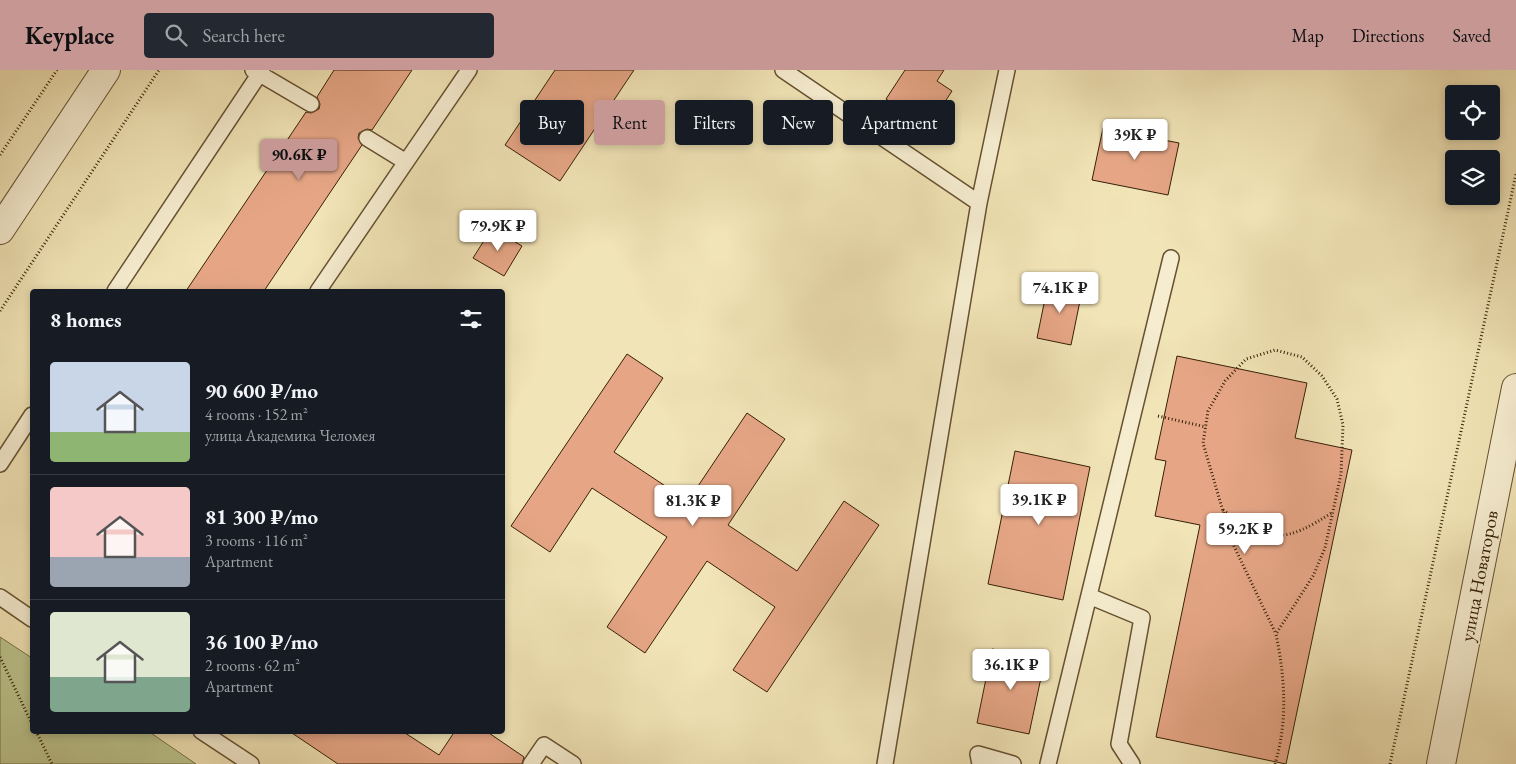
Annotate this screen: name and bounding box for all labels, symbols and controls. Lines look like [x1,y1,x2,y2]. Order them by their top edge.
search box [144,13,494,58]
text: Keyplace [25,20,114,51]
icon: search [162,21,190,49]
text: Search here [202,23,285,48]
text: Map [1292,24,1324,47]
text: Directions [1352,24,1424,47]
text: Saved [1452,24,1491,47]
map controls [1445,85,1500,205]
button: locate [1445,85,1500,140]
chip: Buy [520,100,584,145]
chip: Rent [594,100,665,145]
chip: Filters [675,100,753,145]
chip: New [763,100,833,145]
chip: Apartment [843,100,955,145]
pin: 39K ₽ [1100,118,1170,161]
text: 39K ₽ [1114,124,1156,145]
pin: 90.6K ₽ [253,138,345,181]
text: 90.6K ₽ [271,144,327,165]
button: layers [1445,150,1500,205]
pin: 79.9K ₽ [452,210,544,252]
text: 79.9K ₽ [470,215,526,236]
pin: 74.1K ₽ [1014,272,1106,314]
text: 74.1K ₽ [1032,277,1088,298]
icon: filters [457,305,485,333]
text: 8 homes [50,306,122,333]
text: 90 600 ₽/mo [205,377,318,404]
icon: home [90,382,150,442]
text: 4 rooms · 152 m² [205,404,308,425]
text: улица Академика Челомея [205,425,375,446]
pin: 81.3K ₽ [647,484,739,527]
pin: 39.1K ₽ [993,484,1085,526]
text: 39.1K ₽ [1011,489,1067,510]
text: 81.3K ₽ [665,490,721,511]
text: 81 300 ₽/mo [205,503,318,530]
icon: home [90,507,150,567]
street label: улица Новаторов [1454,508,1504,644]
pin: 59.2K ₽ [1199,512,1291,555]
text: 59.2K ₽ [1217,518,1273,539]
text: 3 rooms · 116 m² [205,530,308,551]
text: Apartment [205,551,273,572]
text: 36 100 ₽/mo [205,628,318,655]
icon: home [90,632,150,692]
pin: 36.1K ₽ [965,648,1057,691]
text: 36.1K ₽ [983,654,1039,675]
text: 2 rooms · 62 m² [205,655,300,676]
text: Apartment [205,676,273,697]

